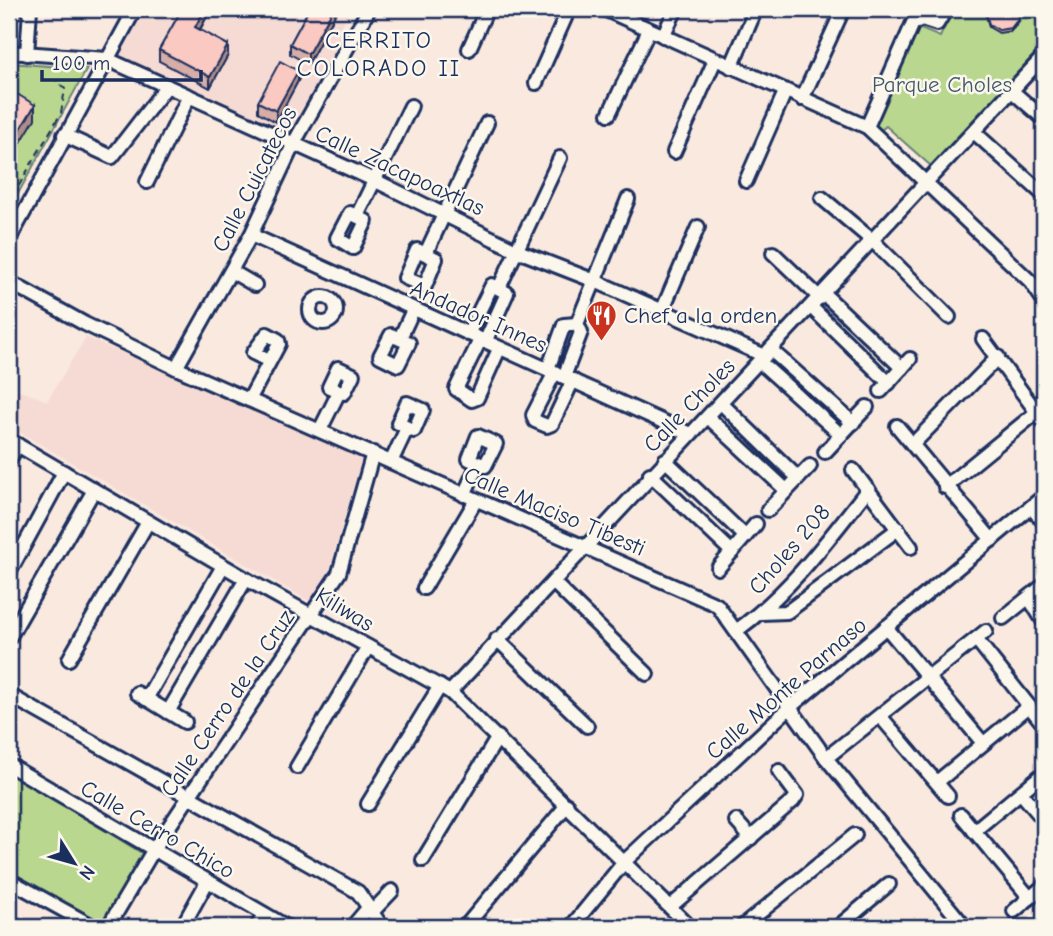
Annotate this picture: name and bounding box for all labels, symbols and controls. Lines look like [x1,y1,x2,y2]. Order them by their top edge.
district label: CERRITO COLORADO II [297,26,461,82]
scale bar [42,38,201,82]
text: 100 m [52,51,110,75]
park label: Parque Choles [872,71,1012,98]
street label: Calle Cuicatecos [206,102,303,256]
street label: Calle Zacapoaxtlas [311,119,489,221]
street label: Andador Innes [406,274,551,359]
restaurant icon: Chef a la orden [584,298,618,342]
place label: Chef a la orden [624,302,777,329]
street label: Calle Choles [638,353,741,458]
street label: Calle Maciso Tibesti [460,461,650,562]
street label: Choles 208 [743,499,836,600]
street label: Kiliwas [311,582,379,637]
street label: Calle Cerro de la Cruz [155,605,300,802]
street label: Calle Monte Parnaso [701,611,872,765]
street label: Calle Cerro Chico [76,774,240,885]
north arrow [38,828,108,898]
text: N [74,861,99,884]

